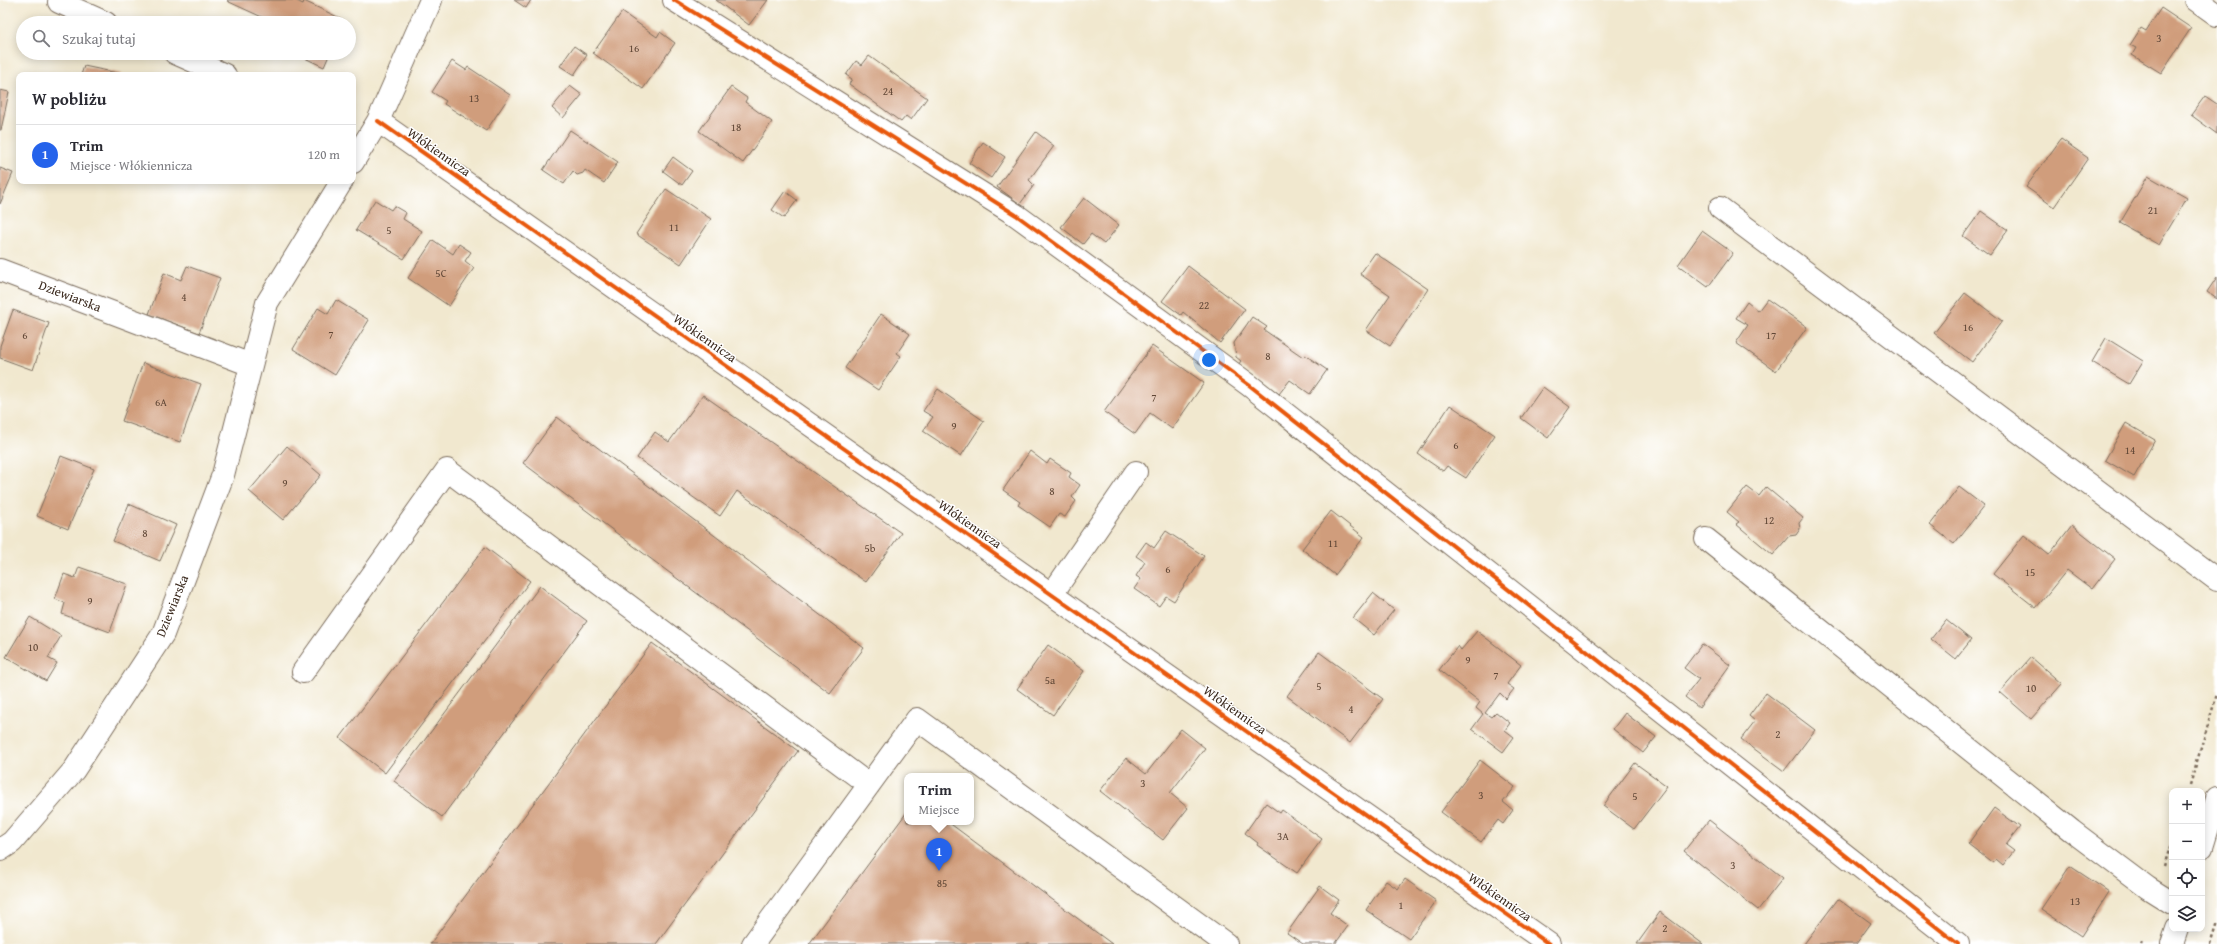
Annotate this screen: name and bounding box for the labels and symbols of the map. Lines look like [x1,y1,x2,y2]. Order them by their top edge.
house number: 3 [2156,30,2162,46]
house number: 16 [629,40,639,56]
house number: 24 [883,83,893,99]
house number: 13 [469,90,479,106]
house number: 18 [731,119,741,135]
street label: Włókiennicza [403,123,475,181]
house number: 21 [2148,202,2158,218]
house number: 11 [669,219,679,235]
house number: 5 [386,222,392,238]
house number: 5C [435,265,447,281]
street label: Dziewiarska [36,275,105,317]
house number: 4 [181,289,187,305]
house number: 22 [1199,297,1209,313]
street label: Włókiennicza [669,309,741,367]
house number: 16 [1963,319,1973,335]
house number: 7 [328,326,334,342]
house number: 6 [22,327,28,343]
house number: 17 [1766,327,1776,343]
house number: 8 [1265,348,1271,364]
your location [1199,350,1219,370]
house number: 7 [1151,389,1157,405]
house number: 6A [155,394,167,410]
house number: 9 [951,418,957,434]
house number: 6 [1453,437,1459,453]
house number: 14 [2125,442,2135,458]
house number: 9 [282,475,288,491]
house number: 8 [1049,483,1055,499]
street label: Włókiennicza [934,495,1006,553]
house number: 12 [1764,512,1774,528]
house number: 8 [142,525,148,541]
house number: 11 [1328,535,1338,551]
house number: 5b [865,540,876,556]
house number: 6 [1165,561,1171,577]
house number: 15 [2025,564,2035,580]
street label: Dziewiarska [151,571,193,640]
house number: 9 [87,593,93,609]
house number: 10 [28,639,38,655]
house number: 9 [1465,652,1471,668]
house number: 7 [1493,667,1499,683]
house number: 5a [1045,672,1056,688]
house number: 5 [1316,678,1322,694]
house number: 10 [2026,680,2036,696]
street label: Włókiennicza [1199,681,1271,739]
house number: 4 [1348,701,1354,717]
house number: 2 [1775,726,1781,742]
house number: 3 [1140,775,1146,791]
house number: 3 [1478,787,1484,803]
house number: 5 [1632,788,1638,804]
house number: 3A [1277,828,1289,844]
pin: 1 [926,838,952,871]
house number: 3 [1730,857,1736,873]
street label: Włókiennicza [1464,868,1536,926]
house number: 85 [937,875,947,891]
house number: 13 [2070,893,2080,909]
house number: 1 [1398,897,1404,913]
house number: 2 [1662,920,1668,936]

